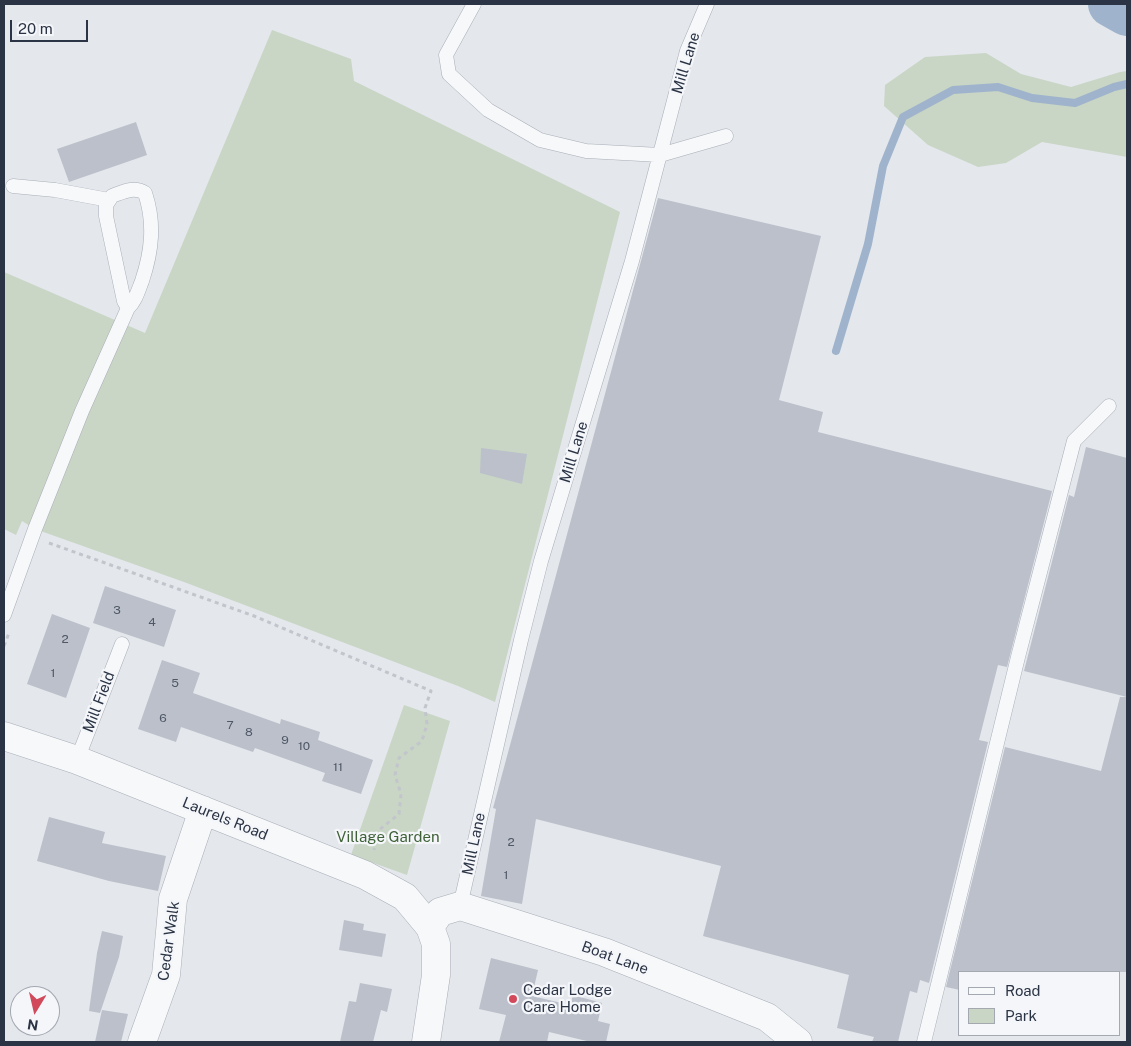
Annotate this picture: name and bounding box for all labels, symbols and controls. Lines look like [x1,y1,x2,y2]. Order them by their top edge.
scale bar [12,10,90,42]
text: 20 m [18,20,53,37]
street label: Mill Lane [668,30,704,96]
street label: Mill Lane [556,419,592,485]
house number: 3 [113,603,121,617]
house number: 4 [148,615,156,629]
house number: 2 [61,632,69,646]
house number: 1 [51,666,55,680]
street label: Mill Field [79,669,119,735]
house number: 5 [171,676,179,690]
house number: 6 [159,711,167,725]
house number: 7 [226,718,234,732]
house number: 8 [245,725,253,739]
house number: 9 [281,733,289,747]
house number: 10 [298,739,310,753]
house number: 11 [333,760,343,774]
street label: Laurels Road [180,794,270,844]
street label: Mill Lane [459,811,489,877]
park label: Village Garden [336,828,440,846]
house number: 2 [507,835,515,849]
house number: 1 [504,868,508,882]
street label: Cedar Walk [154,900,184,982]
street label: Boat Lane [579,938,651,978]
legend [958,971,1121,1036]
place label: Cedar Lodge Care Home [523,981,612,1016]
text: Road [1005,982,1041,999]
north arrow [10,986,60,1036]
marker: Cedar Lodge Care Home [507,993,519,1005]
text: Park [1005,1007,1037,1024]
text: N [26,1016,39,1034]

